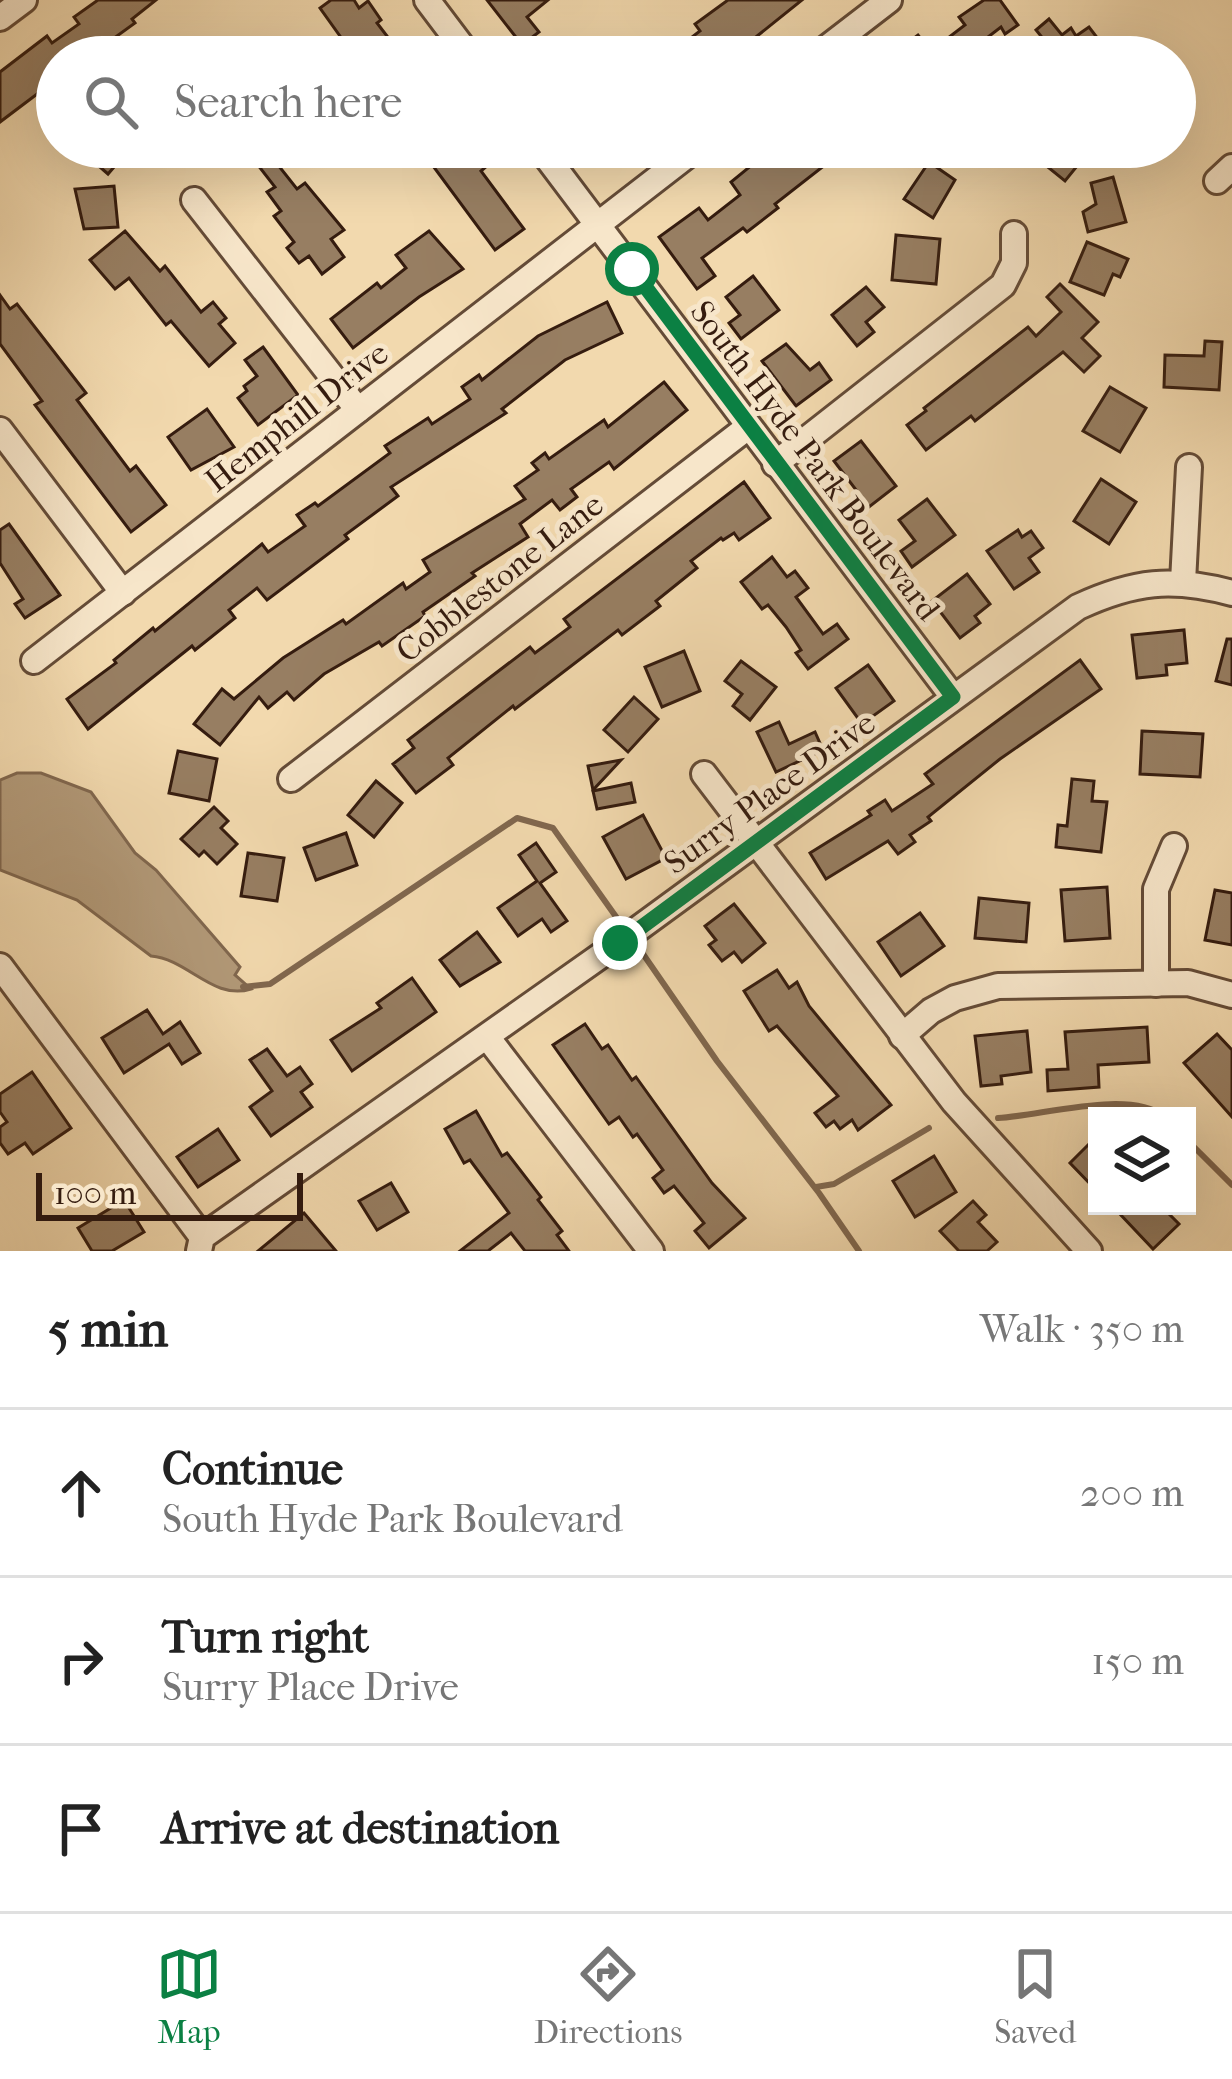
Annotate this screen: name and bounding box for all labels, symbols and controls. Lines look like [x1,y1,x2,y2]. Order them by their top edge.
search box [36,36,1196,168]
icon: search [78,69,144,135]
text: Search here [174,76,402,129]
route start [605,242,659,296]
street label: South Hyde Park Boulevard [682,293,948,629]
street label: Hemphill Drive [198,334,396,501]
street label: Cobblestone Lane [389,485,611,671]
street label: Surry Place Drive [657,704,883,883]
route end [593,916,647,970]
map controls [1088,1107,1196,1215]
button: layers [1088,1107,1196,1215]
scale bar [36,1167,303,1220]
text: 100 m [54,1174,137,1213]
text: 5 min [48,1299,168,1359]
text: Walk · 350 m [980,1306,1184,1352]
text: Continue [162,1443,343,1496]
icon: ahead [48,1460,114,1526]
text: 200 m [1080,1470,1184,1516]
text: South Hyde Park Boulevard [162,1496,623,1542]
text: Turn right [162,1611,369,1664]
icon: right [48,1628,114,1694]
text: 150 m [1091,1638,1184,1684]
text: Surry Place Drive [162,1664,459,1710]
icon: arrive [48,1796,114,1862]
text: Arrive at destination [162,1802,559,1855]
tab: Map [156,1941,222,2052]
tab: Directions [534,1941,682,2052]
tab: Saved [994,1941,1076,2052]

